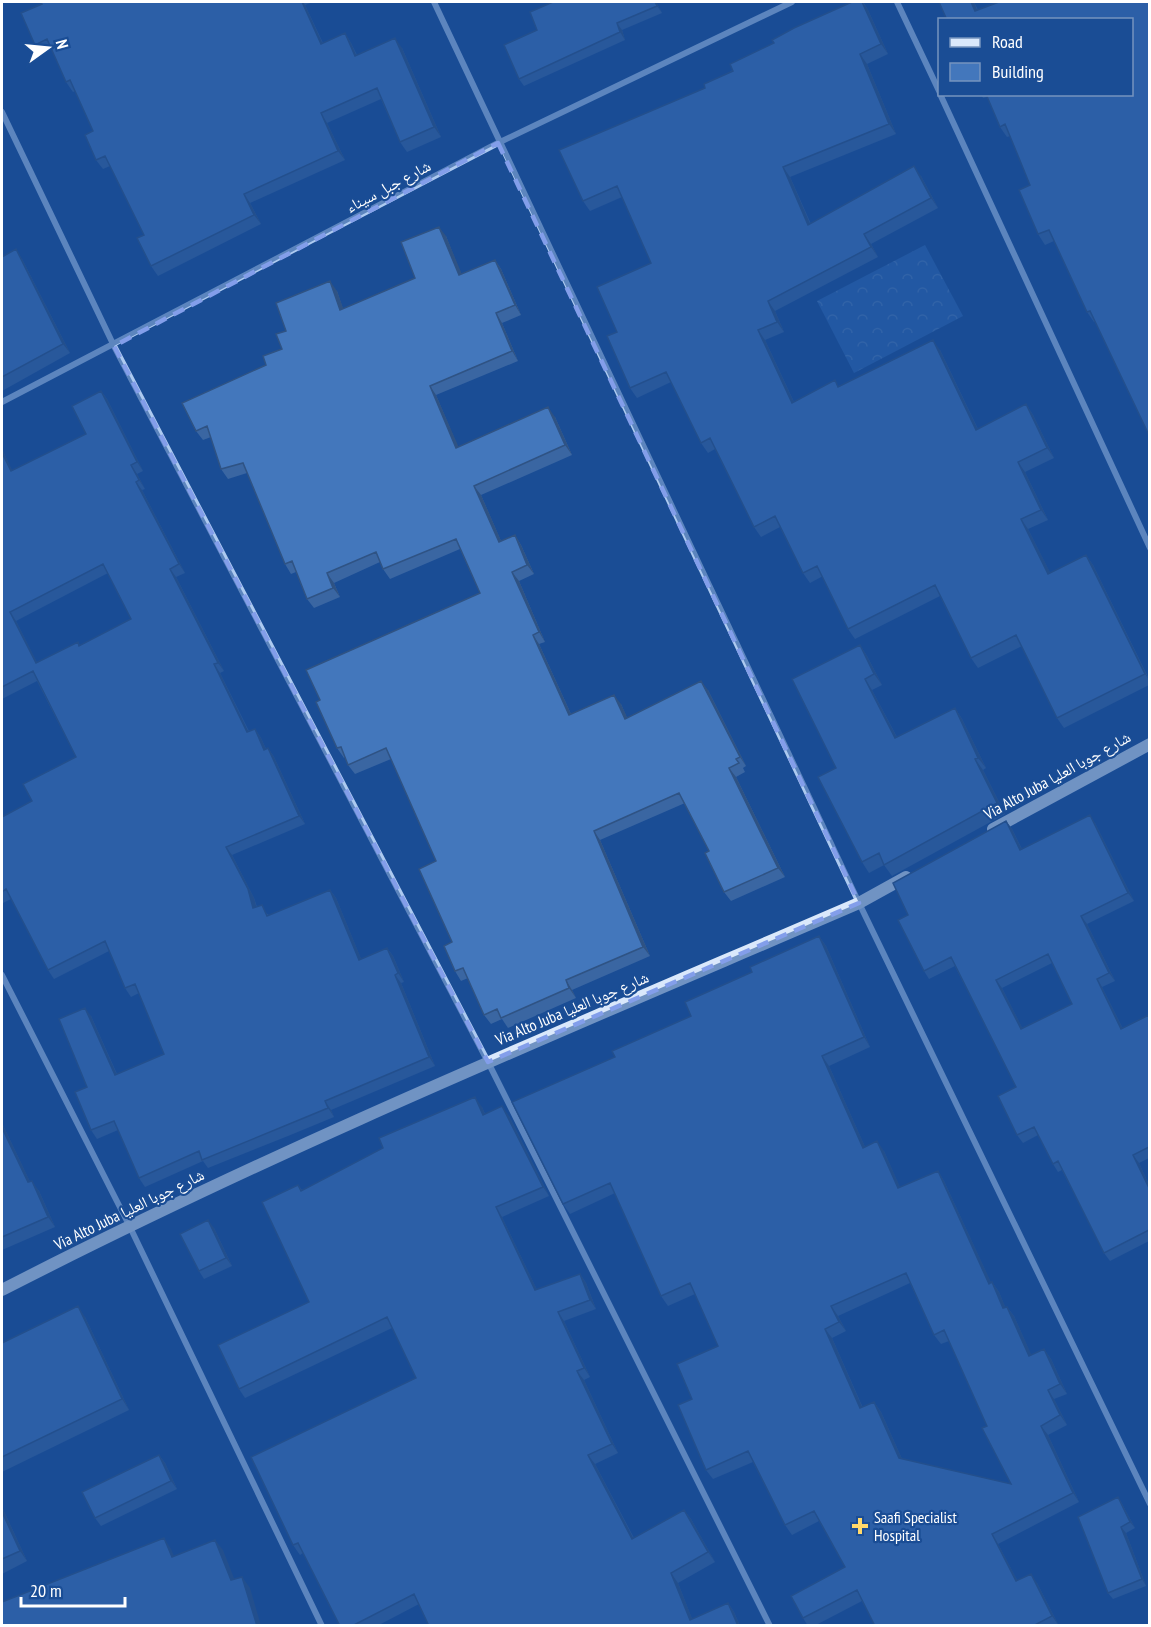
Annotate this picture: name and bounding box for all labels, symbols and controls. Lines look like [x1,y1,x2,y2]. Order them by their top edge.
north arrow [18,18,78,78]
legend [938,18,1133,96]
text: Road [992,30,1023,53]
text: N [52,37,73,51]
text: Building [992,60,1044,83]
street label: شارع جبل سيناء [342,155,434,218]
street label: Via Alto Juba شارع جوبا العليا [979,726,1134,825]
street label: Via Alto Juba شارع جوبا العليا [491,967,652,1051]
street label: Via Alto Juba شارع جوبا العليا [50,1164,208,1255]
place label: Saafi Specialist Hospital [874,1507,957,1545]
marker: Saafi Specialist Hospital [851,1517,869,1535]
scale bar [21,1570,124,1608]
text: 20 m [30,1579,62,1602]

